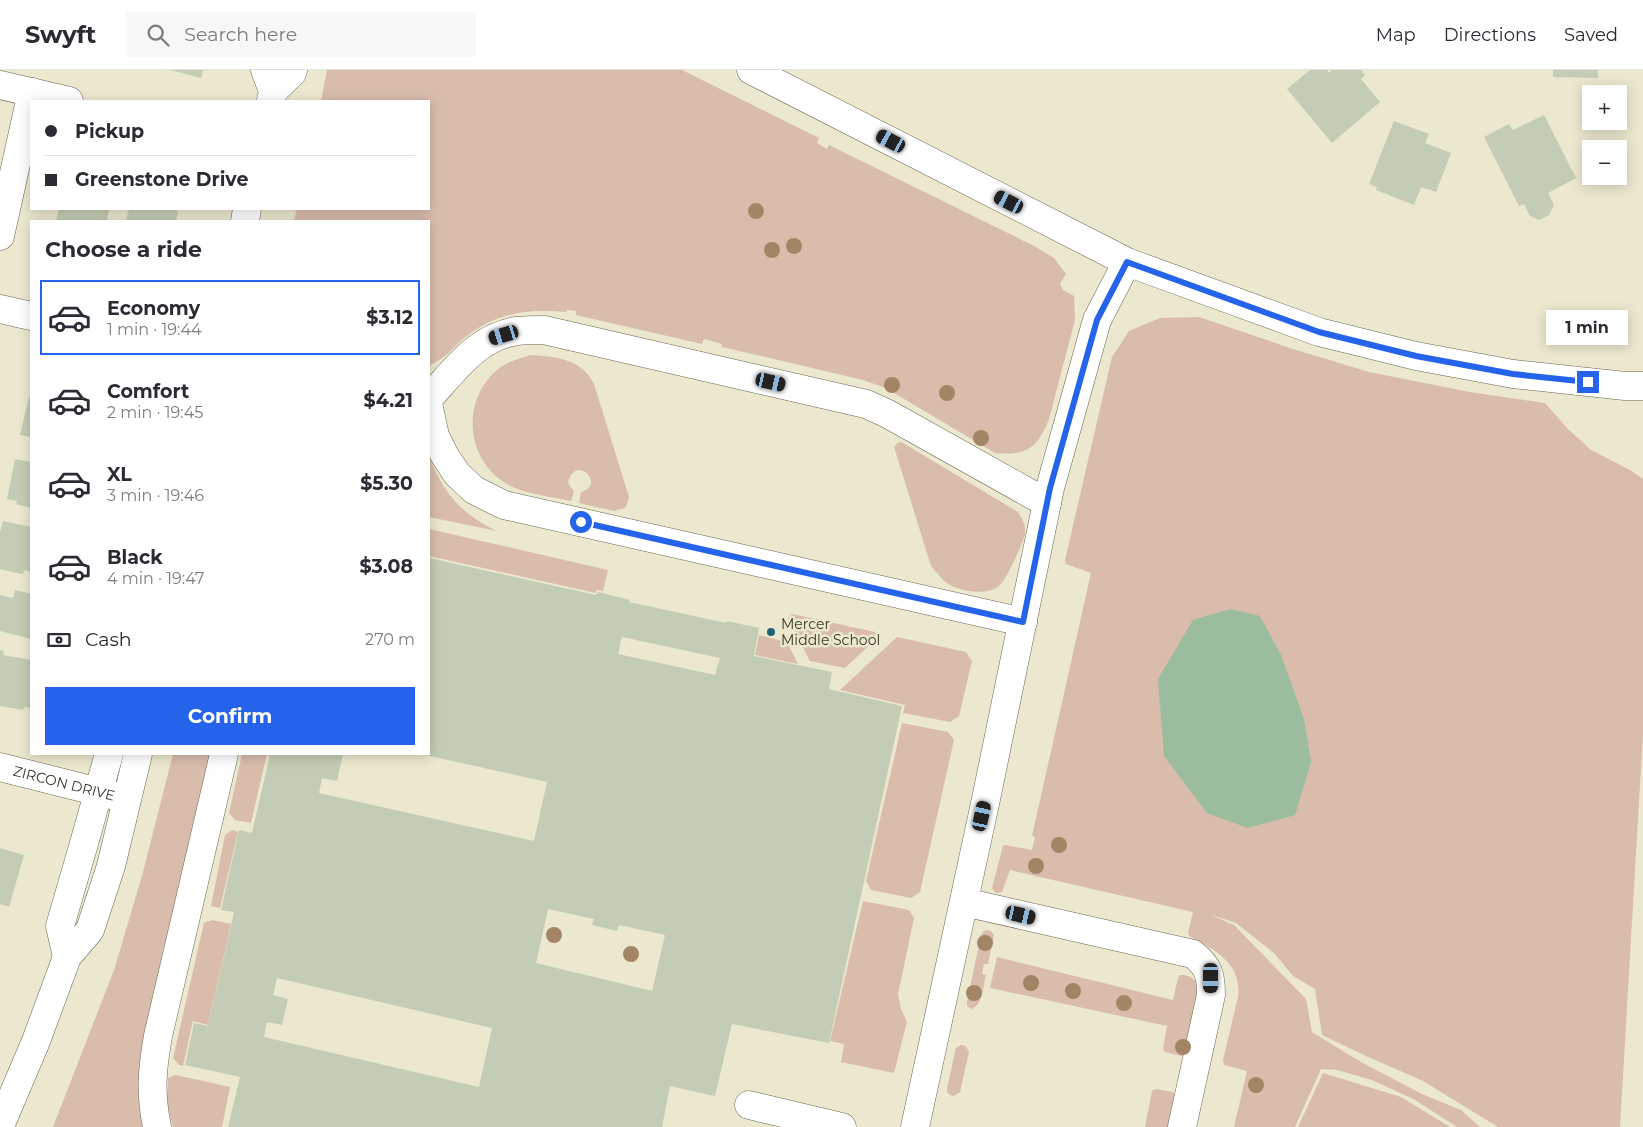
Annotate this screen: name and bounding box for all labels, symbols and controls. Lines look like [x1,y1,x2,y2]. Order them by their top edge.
search box [126,12,476,57]
text: Swyft [25,20,96,49]
icon: search [144,21,172,49]
text: Search here [184,23,297,46]
text: Map [1376,24,1416,46]
text: Directions [1444,24,1536,46]
text: Saved [1564,24,1618,46]
map controls [1582,85,1627,185]
button: + [1582,85,1627,130]
text: Pickup [75,120,144,143]
car [874,127,907,155]
button: − [1582,140,1627,185]
text: Greenstone Drive [75,168,248,191]
car [992,189,1025,215]
text: Choose a ride [45,236,202,263]
icon: car [47,295,92,340]
text: Economy [107,297,200,320]
text: $3.12 [366,306,413,329]
callout: 1 min [1547,310,1629,344]
text: 1 min [1565,318,1609,337]
text: 1 min · 19:44 [107,320,202,339]
car [487,323,520,347]
car [754,371,787,393]
route end [1577,371,1599,393]
icon: car [47,378,92,423]
text: Comfort [107,380,189,403]
text: $4.21 [363,389,413,412]
text: 2 min · 19:45 [107,403,203,422]
icon: car [47,461,92,506]
text: XL [107,463,132,486]
text: $5.30 [360,472,413,495]
text: 3 min · 19:46 [107,486,204,505]
route start [570,511,592,533]
icon: car [47,544,92,589]
text: Black [107,546,163,569]
text: $3.08 [360,555,413,578]
text: 4 min · 19:47 [107,569,204,588]
place label: Mercer Middle School [781,615,880,649]
icon: cash [45,626,73,654]
marker: Mercer Middle School [765,626,777,638]
text: Cash [85,628,132,651]
text: 270 m [365,630,415,649]
button: Confirm [45,687,415,745]
street label: ZIRCON DRIVE [11,762,117,805]
car [971,800,992,832]
car [1004,904,1037,926]
car [1203,963,1218,993]

